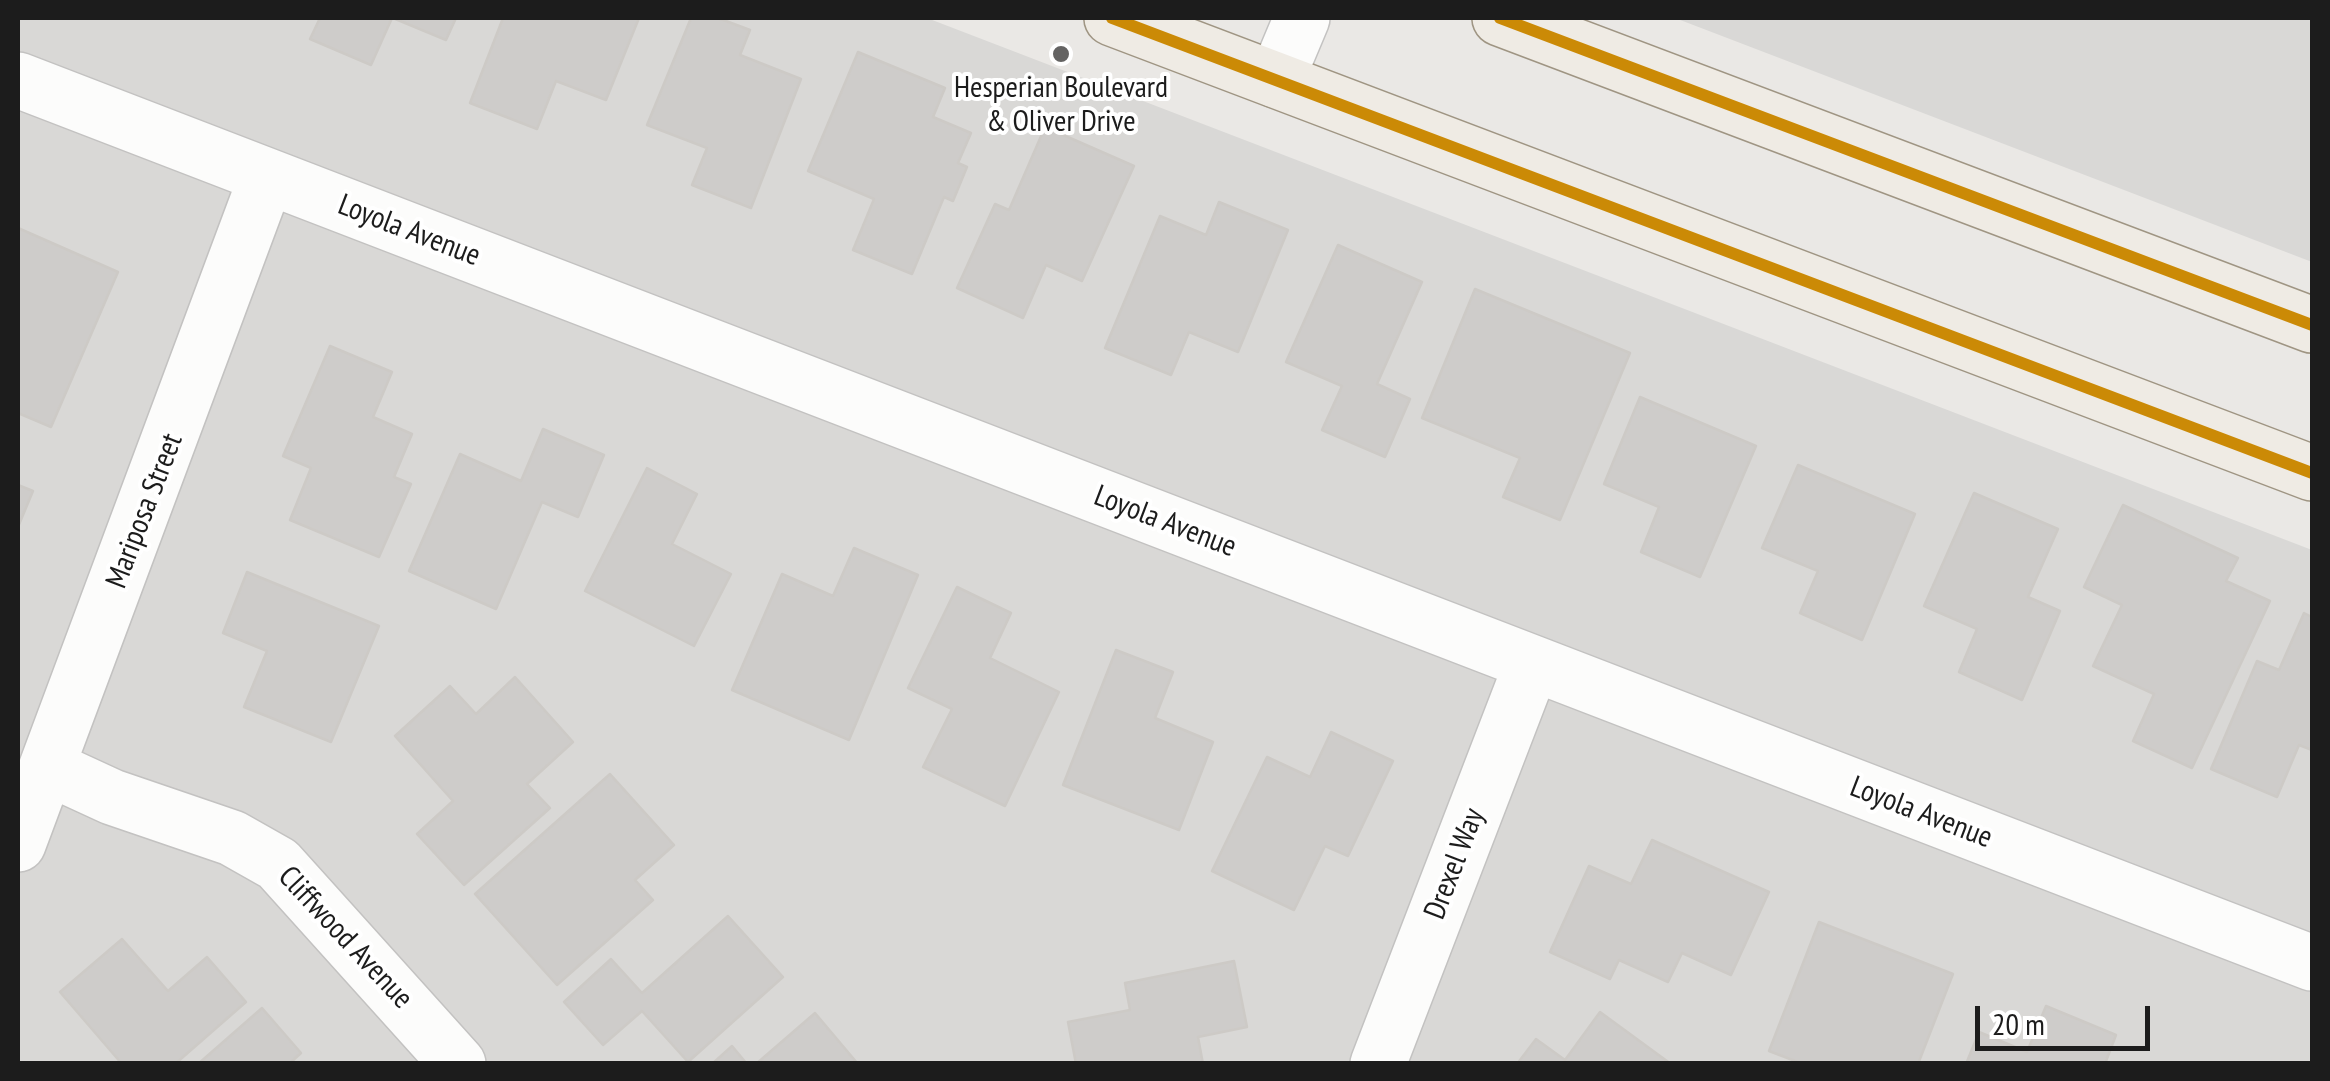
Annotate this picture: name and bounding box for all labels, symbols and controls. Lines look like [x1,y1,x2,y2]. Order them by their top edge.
marker: Hesperian Boulevard & Oliver Drive [1050,43,1072,65]
place label: Hesperian Boulevard & Oliver Drive [954,70,1168,140]
street label: Loyola Avenue [333,187,485,275]
street label: Mariposa Street [99,429,191,593]
street label: Loyola Avenue [1089,478,1241,566]
street label: Loyola Avenue [1845,769,1997,857]
street label: Drexel Way [1417,804,1493,924]
street label: Cliffwood Avenue [270,859,420,1017]
scale bar [1980,986,2155,1048]
text: 20 m [1992,1004,2045,1043]

